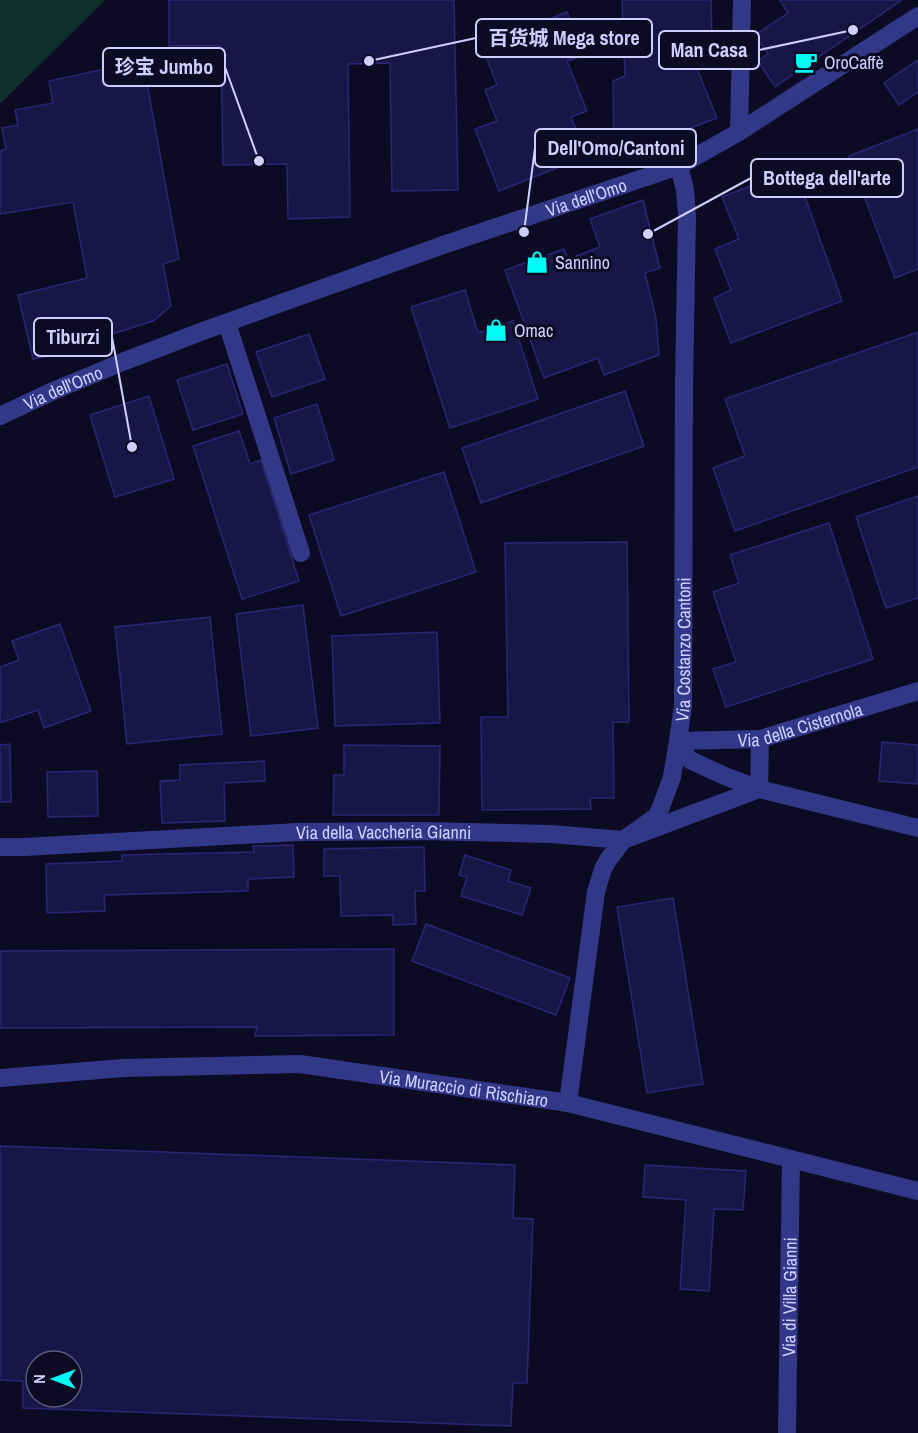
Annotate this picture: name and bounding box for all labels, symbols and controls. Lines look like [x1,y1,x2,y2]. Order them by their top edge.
callout: 百货城 Mega store [476,19,652,57]
text: 百货城 Mega store [488,24,640,51]
callout: Man Casa [659,31,759,69]
text: Man Casa [671,36,747,63]
callout: 珍宝 Jumbo [103,48,225,86]
cafe icon: OroCaffè [793,49,819,75]
place label: OroCaffè [824,50,884,75]
text: 珍宝 Jumbo [115,53,213,80]
callout: Dell'Omo/Cantoni [535,129,696,167]
text: Dell'Omo/Cantoni [548,134,684,161]
callout: Bottega dell'arte [751,159,903,197]
text: Bottega dell'arte [763,164,891,191]
street label: Via dell'Omo [542,172,630,222]
shop icon: Sannino [524,249,550,275]
place label: Sannino [555,250,610,275]
shop icon: Omac [483,317,509,343]
callout: Tiburzi [34,318,112,356]
place label: Omac [514,318,553,343]
text: Tiburzi [46,323,100,350]
street label: Via dell'Omo [19,359,106,416]
street label: Via Costanzo Cantoni [668,577,696,723]
street label: Via della Cisternola [737,696,865,752]
street label: Via della Vaccheria Gianni [296,818,472,845]
street label: Via Muraccio di Rischiaro [378,1063,550,1112]
street label: Via di Villa Gianni [776,1237,802,1357]
north arrow [24,1349,84,1409]
text: N [28,1374,50,1384]

